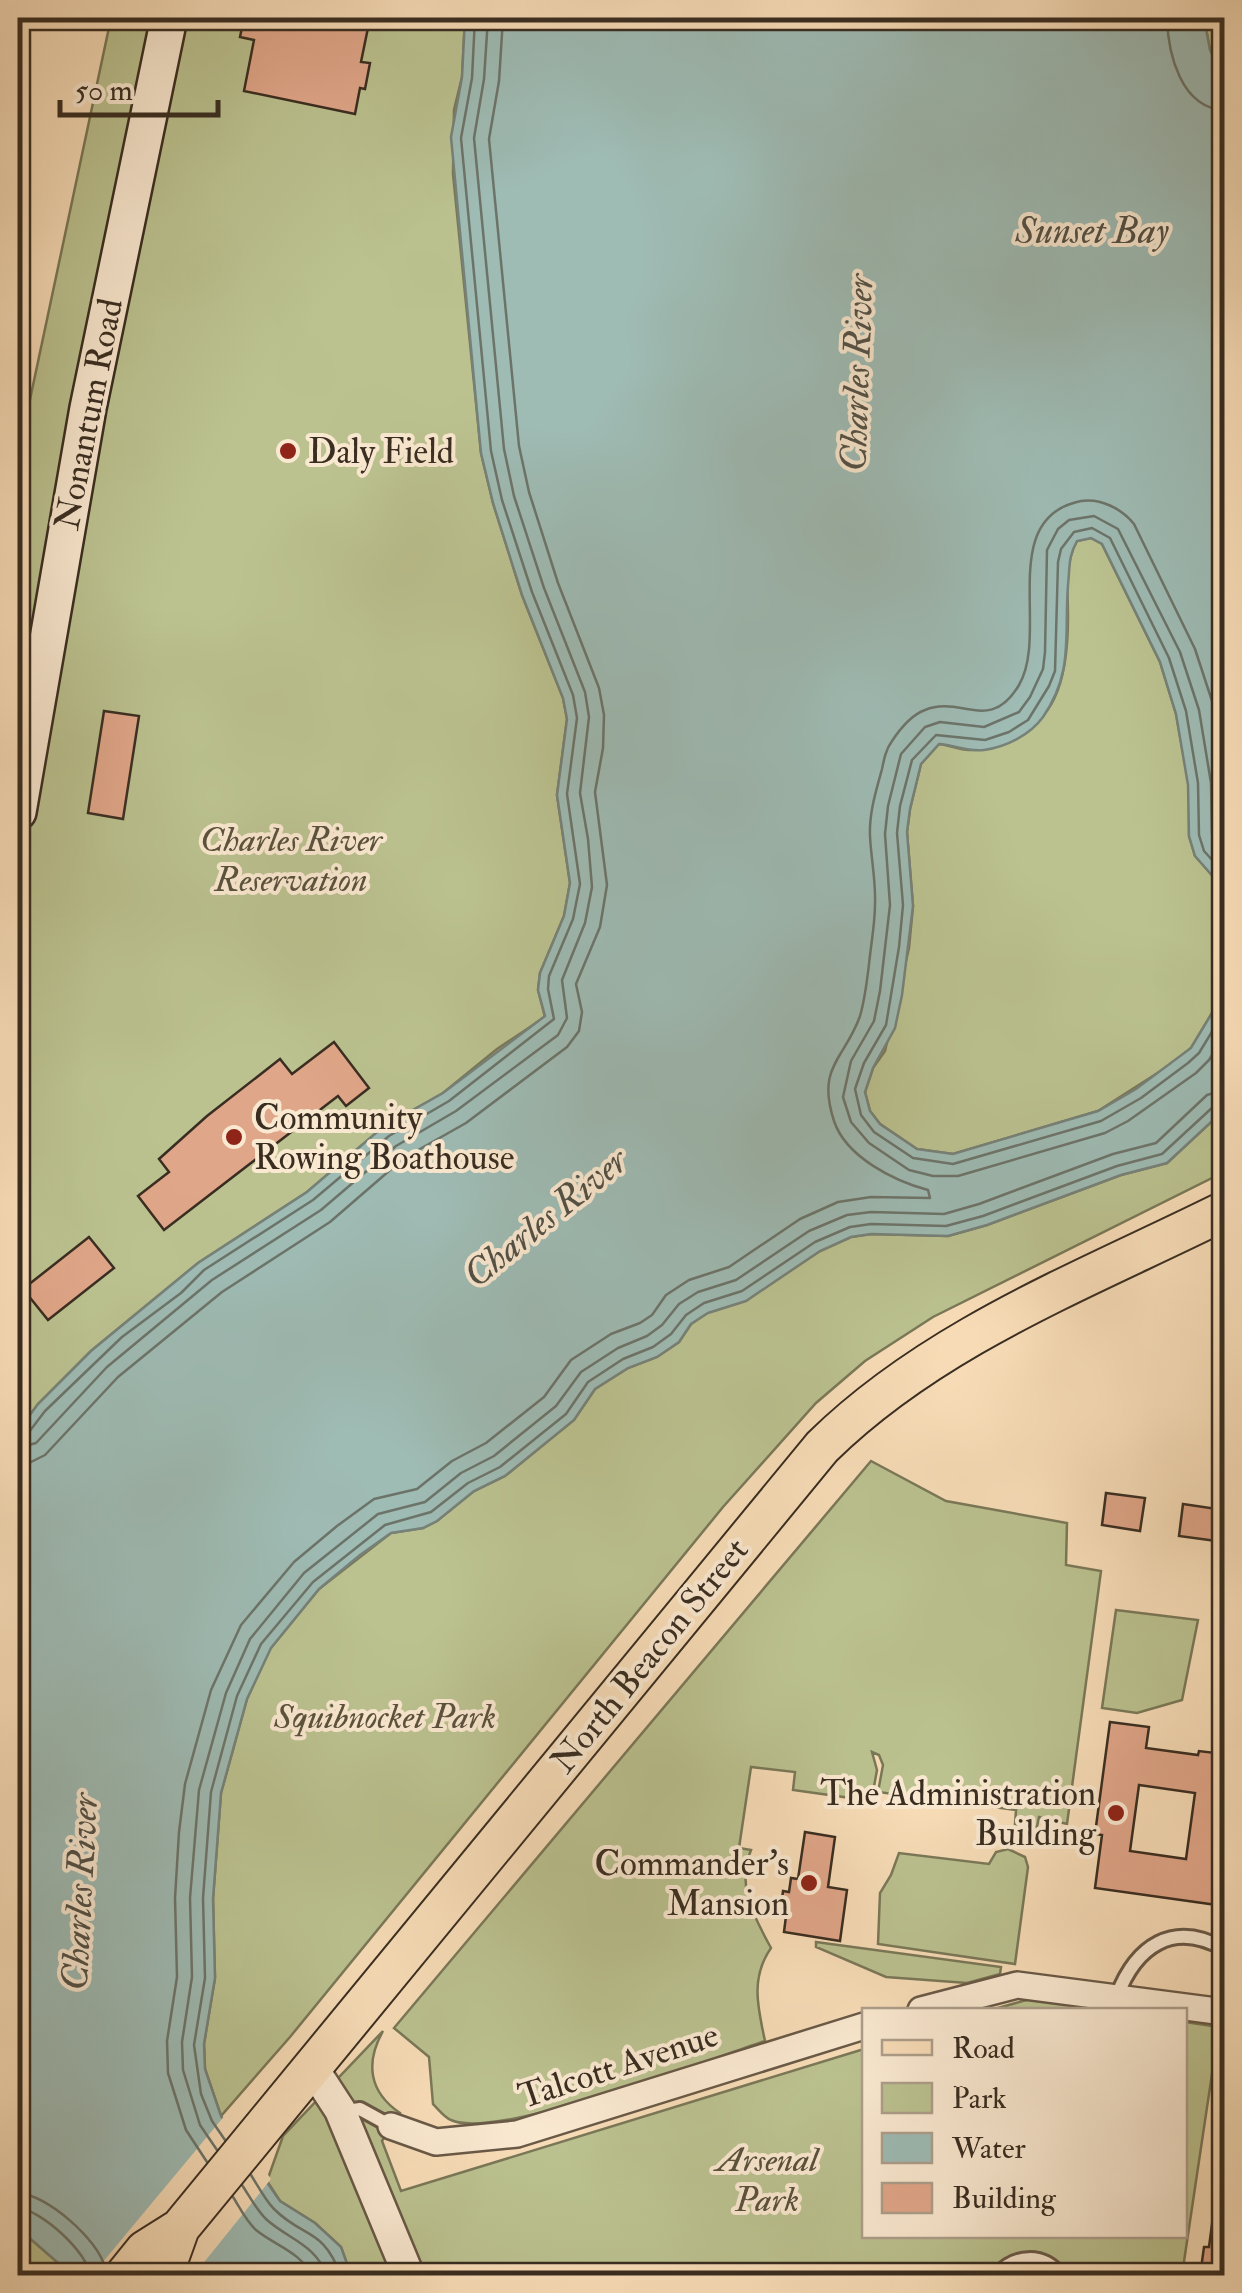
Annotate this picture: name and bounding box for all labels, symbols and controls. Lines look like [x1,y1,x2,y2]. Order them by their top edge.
scale bar [60,55,218,117]
text: 50 m [75,72,133,109]
water label: Sunset Bay [1014,207,1169,255]
water label: Charles River [830,272,884,472]
street label: Nonantum Road [45,295,133,534]
place label: Daly Field [308,430,454,474]
marker: Daly Field [277,440,299,462]
park label: Charles River Reservation [200,818,384,902]
place label: Community Rowing Boathouse [254,1096,514,1180]
marker: Community Rowing Boathouse [223,1126,245,1148]
water label: Charles River [454,1136,639,1299]
street label: North Beacon Street [541,1529,758,1782]
park label: Squibnocket Park [273,1695,496,1739]
place label: The Administration Building [820,1772,1097,1856]
water label: Charles River [51,1790,109,1992]
marker: The Administration Building [1105,1802,1127,1824]
place label: Commander's Mansion [594,1842,789,1926]
marker: Commander's Mansion [798,1872,820,1894]
legend [862,2008,1187,2238]
street label: Talcott Avenue [513,2013,724,2119]
text: Road [952,2030,1015,2067]
text: Park [952,2080,1007,2117]
text: Water [951,2130,1026,2167]
park label: Arsenal Park [712,2138,821,2222]
text: Building [952,2180,1057,2217]

